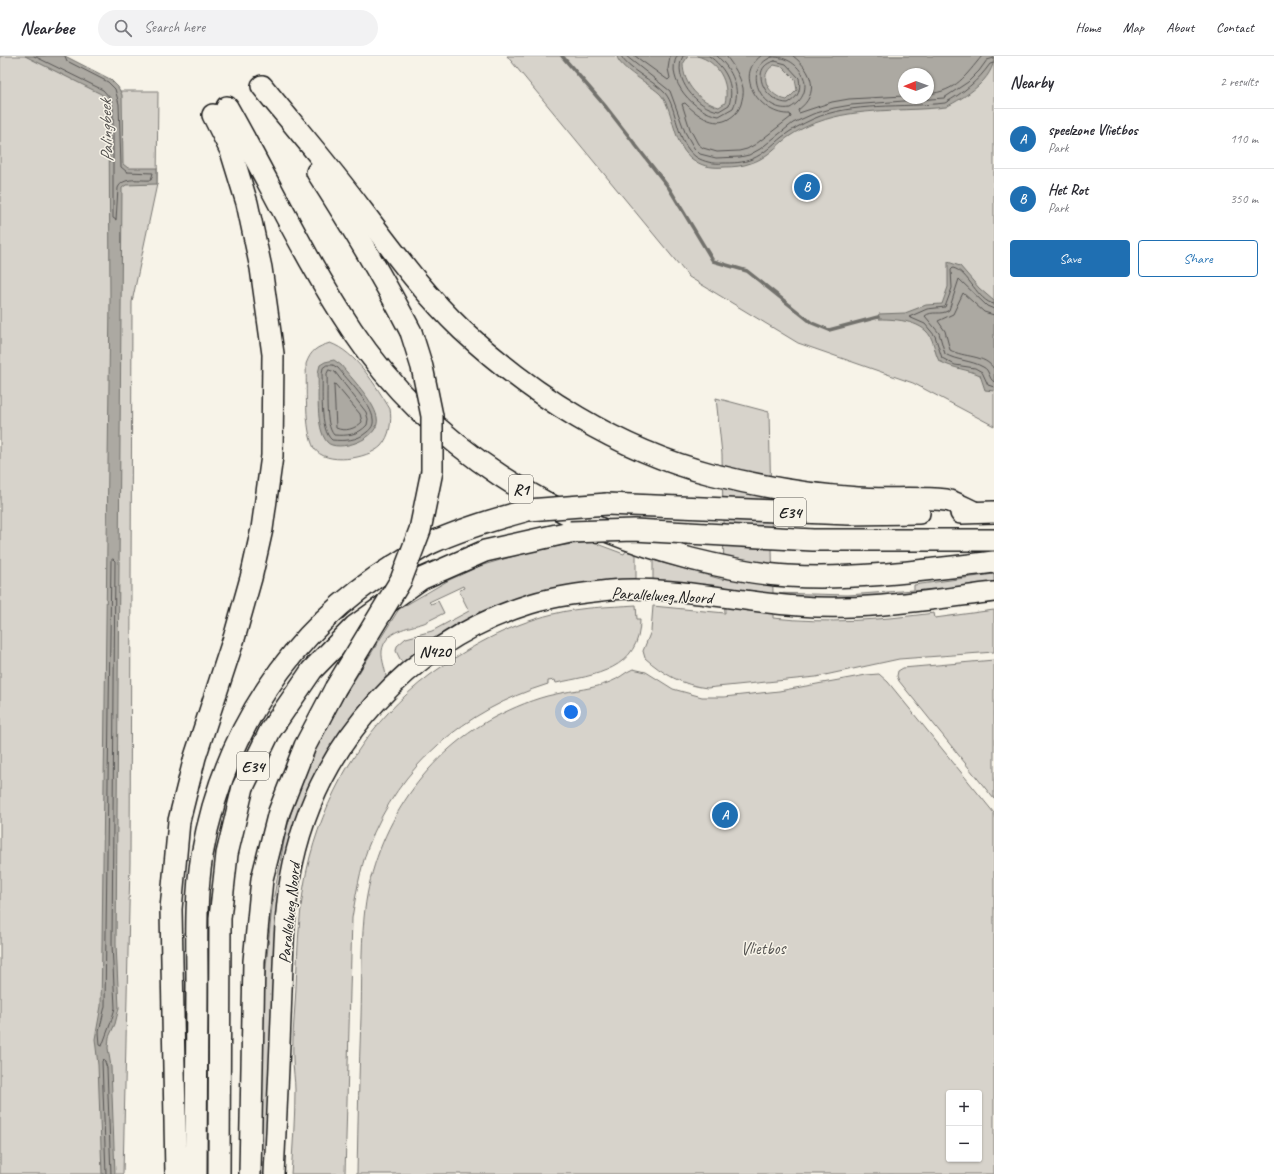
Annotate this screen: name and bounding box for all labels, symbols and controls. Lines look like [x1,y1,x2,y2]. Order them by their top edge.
search box [98,10,378,46]
text: Nearbee [20,16,74,40]
icon: search [112,17,134,39]
text: Search here [144,18,205,37]
text: Home [1075,19,1101,36]
text: Map [1123,19,1144,36]
text: About [1166,19,1194,36]
text: Contact [1216,19,1254,36]
north arrow [898,68,934,104]
text: Nearby [1010,72,1053,93]
text: 2 results [1220,74,1258,90]
water label: Palingbeek [94,96,118,163]
text: speelzone Vlietbos [1048,121,1138,140]
text: A [1020,131,1026,147]
text: 110 m [1230,131,1258,147]
text: Park [1048,140,1069,156]
pin: B [794,172,820,202]
text: Het Rot [1048,181,1088,200]
text: B [1020,191,1026,207]
text: 350 m [1230,191,1258,207]
text: Park [1048,200,1069,216]
button: Save [1010,240,1130,277]
button: Share [1138,240,1258,277]
road number: R1 [509,475,533,503]
road number: E34 [774,498,806,526]
street label: Parallelweg Noord [611,582,716,609]
road number: N420 [415,637,455,665]
your location [561,702,581,722]
road number: E34 [237,752,269,780]
pin: A [712,800,738,830]
street label: Parallelweg Noord [274,858,306,964]
park label: Vlietbos [741,938,788,959]
map controls [946,1090,982,1162]
button: + [946,1090,982,1126]
button: − [946,1126,982,1162]

